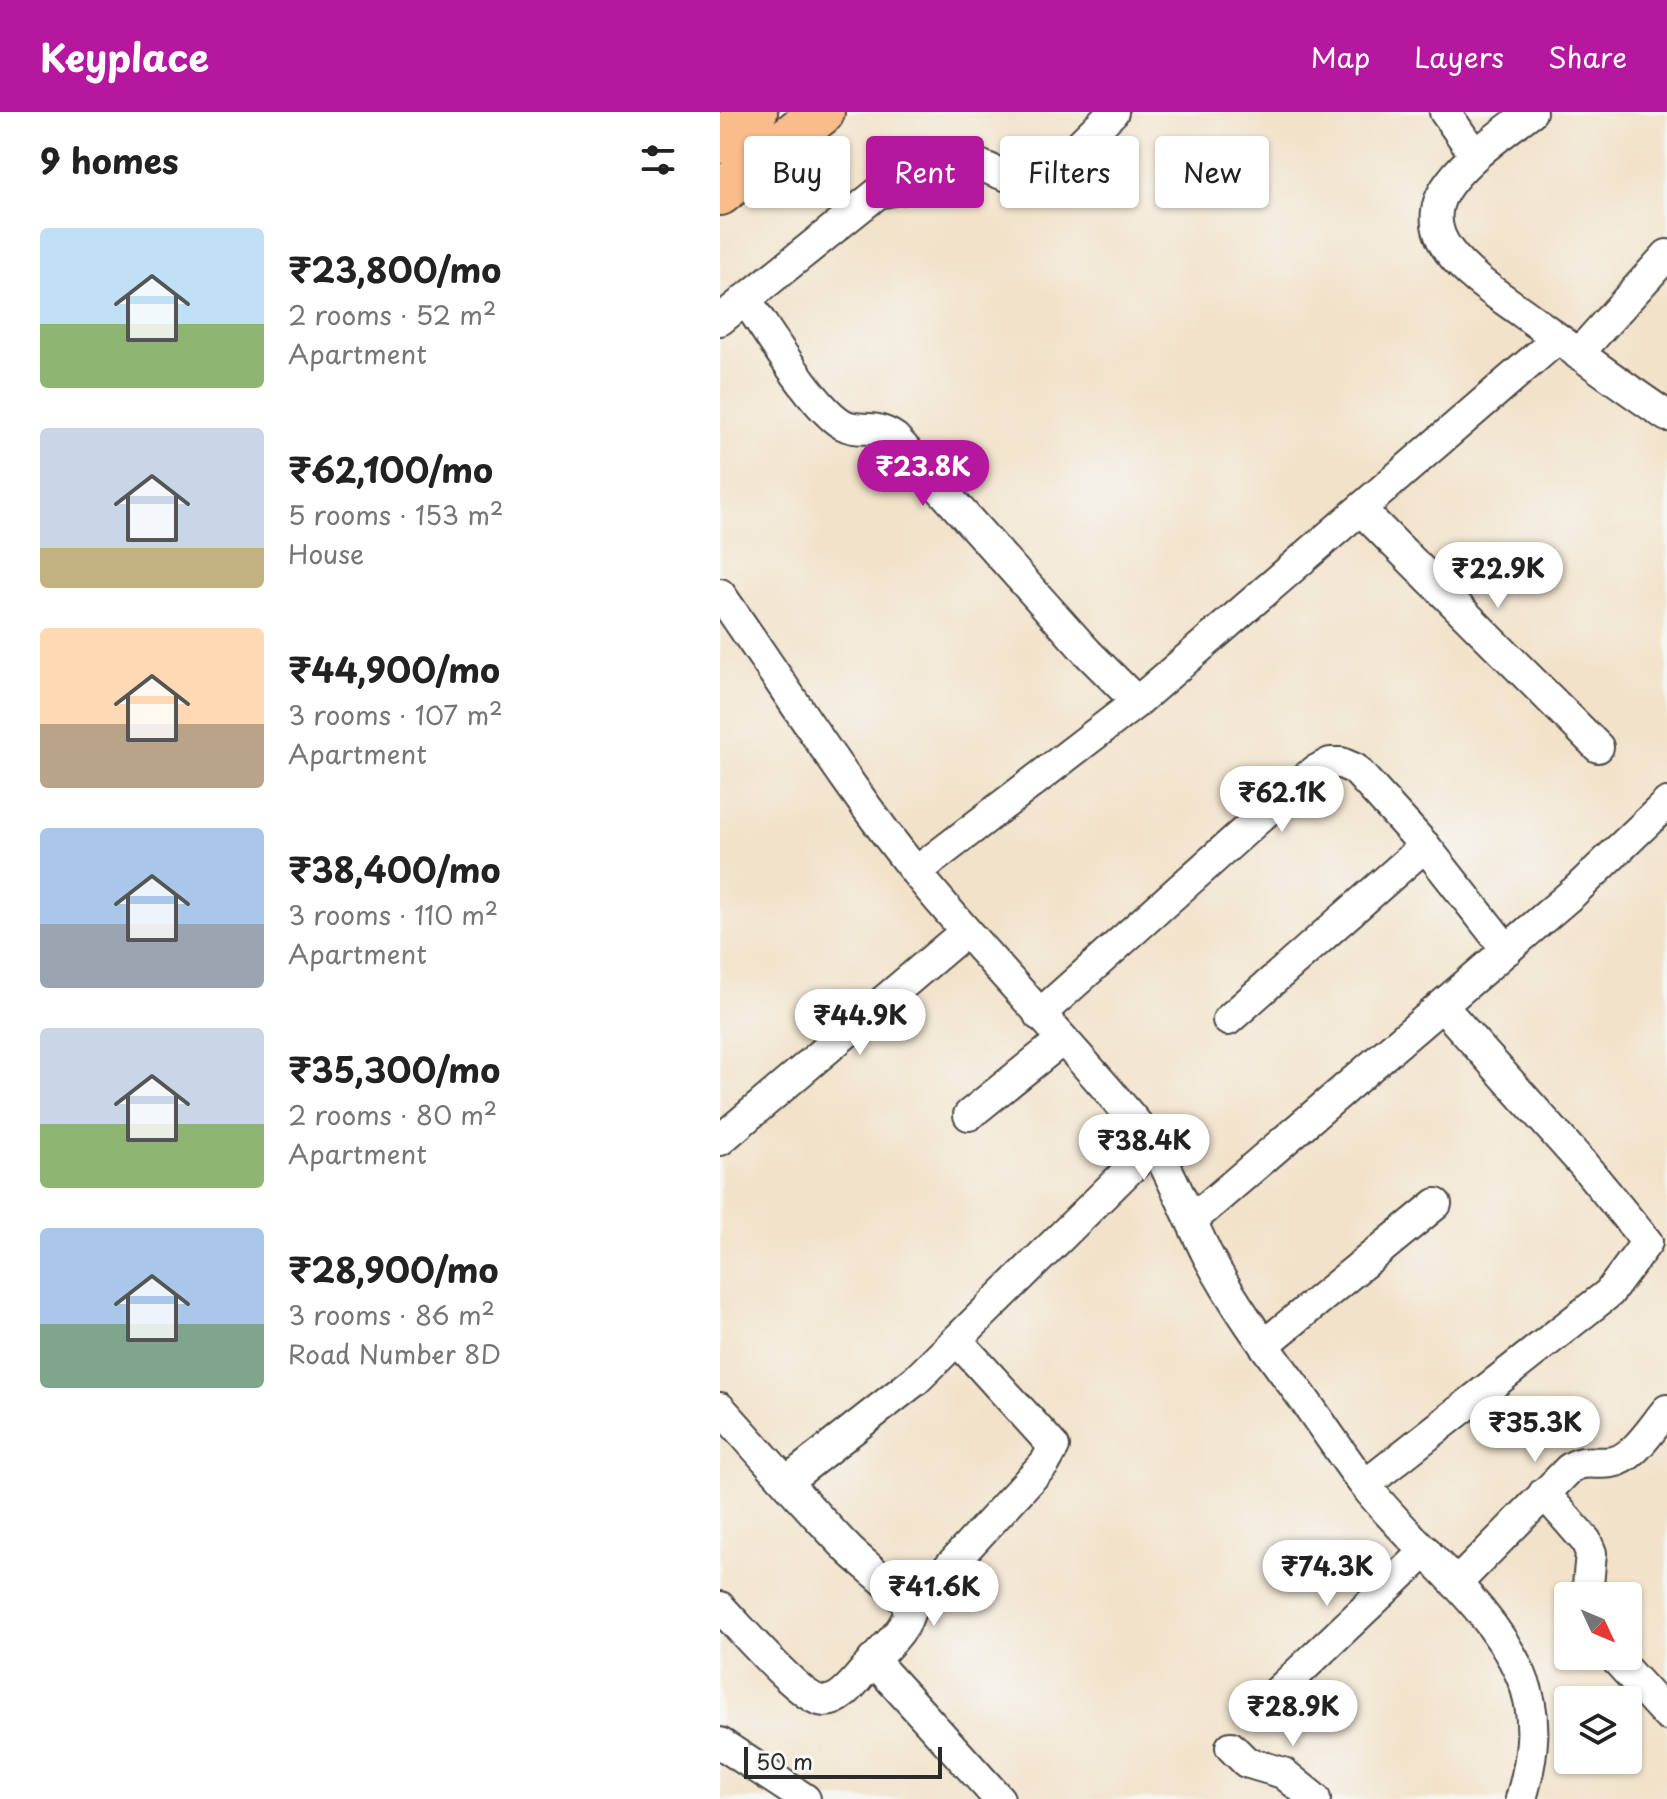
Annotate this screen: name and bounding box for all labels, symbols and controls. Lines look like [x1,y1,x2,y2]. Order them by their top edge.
text: Keyplace [40,28,209,85]
text: Map [1310,35,1370,78]
text: Layers [1414,35,1504,78]
text: Share [1548,35,1627,78]
text: 9 homes [40,134,179,186]
chip: Buy [744,136,850,208]
chip: Rent [866,136,984,208]
chip: Filters [1000,136,1139,208]
chip: New [1155,136,1269,208]
icon: filters [636,138,680,182]
text: ₹23,800/mo [288,243,501,295]
icon: home [104,260,200,356]
text: 2 rooms · 52 m² [288,295,496,334]
text: Apartment [288,334,427,373]
pin: ₹23.8K [858,440,988,508]
text: ₹62,100/mo [288,443,493,495]
text: ₹23.8K [875,446,971,485]
icon: home [104,460,200,556]
text: 5 rooms · 153 m² [288,495,503,534]
text: House [288,534,364,573]
pin: ₹22.9K [1433,542,1563,610]
text: ₹22.9K [1451,548,1545,587]
text: ₹44,900/mo [288,643,500,695]
icon: home [104,660,200,756]
text: 3 rooms · 107 m² [288,695,503,734]
text: Apartment [288,734,427,773]
pin: ₹62.1K [1217,766,1347,834]
text: ₹62.1K [1238,772,1326,811]
text: ₹38,400/mo [288,843,501,895]
icon: home [104,860,200,956]
text: 3 rooms · 110 m² [288,895,498,934]
text: Apartment [288,934,427,973]
pin: ₹44.9K [795,989,925,1057]
text: ₹44.9K [813,995,907,1034]
text: ₹35,300/mo [288,1043,500,1095]
icon: home [104,1060,200,1156]
text: 2 rooms · 80 m² [288,1095,497,1134]
pin: ₹38.4K [1079,1114,1209,1182]
text: ₹38.4K [1097,1120,1191,1159]
text: Apartment [288,1134,427,1173]
text: ₹28,900/mo [288,1243,499,1295]
icon: home [104,1260,200,1356]
text: 3 rooms · 86 m² [288,1295,495,1334]
text: Road Number 8D [288,1334,501,1373]
pin: ₹35.3K [1470,1396,1600,1464]
text: ₹35.3K [1488,1402,1582,1441]
pin: ₹74.3K [1262,1540,1392,1608]
text: ₹74.3K [1280,1546,1374,1585]
pin: ₹41.6K [869,1560,999,1628]
text: ₹41.6K [888,1566,980,1605]
north arrow [1554,1582,1642,1670]
map controls [1554,1582,1642,1774]
pin: ₹28.9K [1228,1680,1358,1748]
text: ₹28.9K [1247,1686,1339,1725]
button: layers [1554,1686,1642,1774]
scale bar [744,1743,942,1779]
text: 50 m [756,1744,813,1777]

